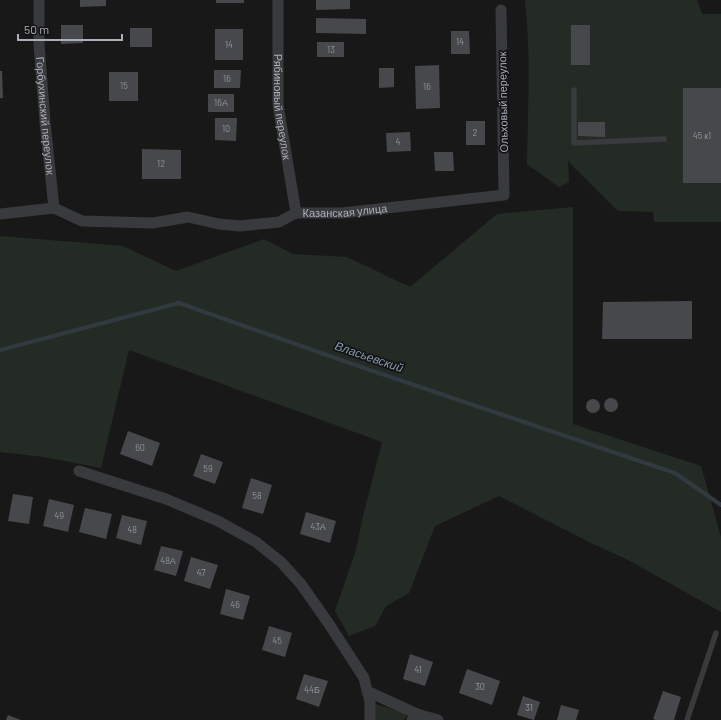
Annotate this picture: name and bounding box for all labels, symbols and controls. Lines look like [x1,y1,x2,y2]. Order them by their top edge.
scale bar [18,16,122,42]
text: 50 m [24,22,49,36]
house number: 14 [456,36,464,47]
house number: 14 [225,39,233,50]
house number: 13 [327,44,335,55]
street label: Ольховый переулок [495,51,510,153]
street label: Рябиновый переулок [272,54,294,161]
street label: Горбухинский переулок [34,56,58,176]
house number: 16 [223,73,231,84]
house number: 15 [120,80,128,91]
house number: 16 [423,81,431,92]
house number: 16А [214,97,228,108]
house number: 10 [222,123,230,134]
house number: 2 [473,127,478,138]
house number: 45 к1 [693,130,711,141]
house number: 4 [396,136,401,147]
house number: 12 [157,158,165,169]
street label: Казанская улица [303,201,389,219]
water label: Власьевский [333,338,406,374]
house number: 60 [135,442,145,453]
house number: 59 [203,463,213,474]
house number: 58 [252,490,262,501]
house number: 49 [54,510,64,521]
house number: 43А [310,521,326,532]
house number: 48 [127,524,137,535]
house number: 48А [160,555,176,566]
house number: 47 [197,567,206,578]
house number: 46 [230,599,240,610]
house number: 45 [272,635,282,646]
house number: 41 [414,664,422,675]
house number: 30 [475,681,485,692]
house number: 44Б [304,684,320,695]
house number: 31 [525,702,533,713]

